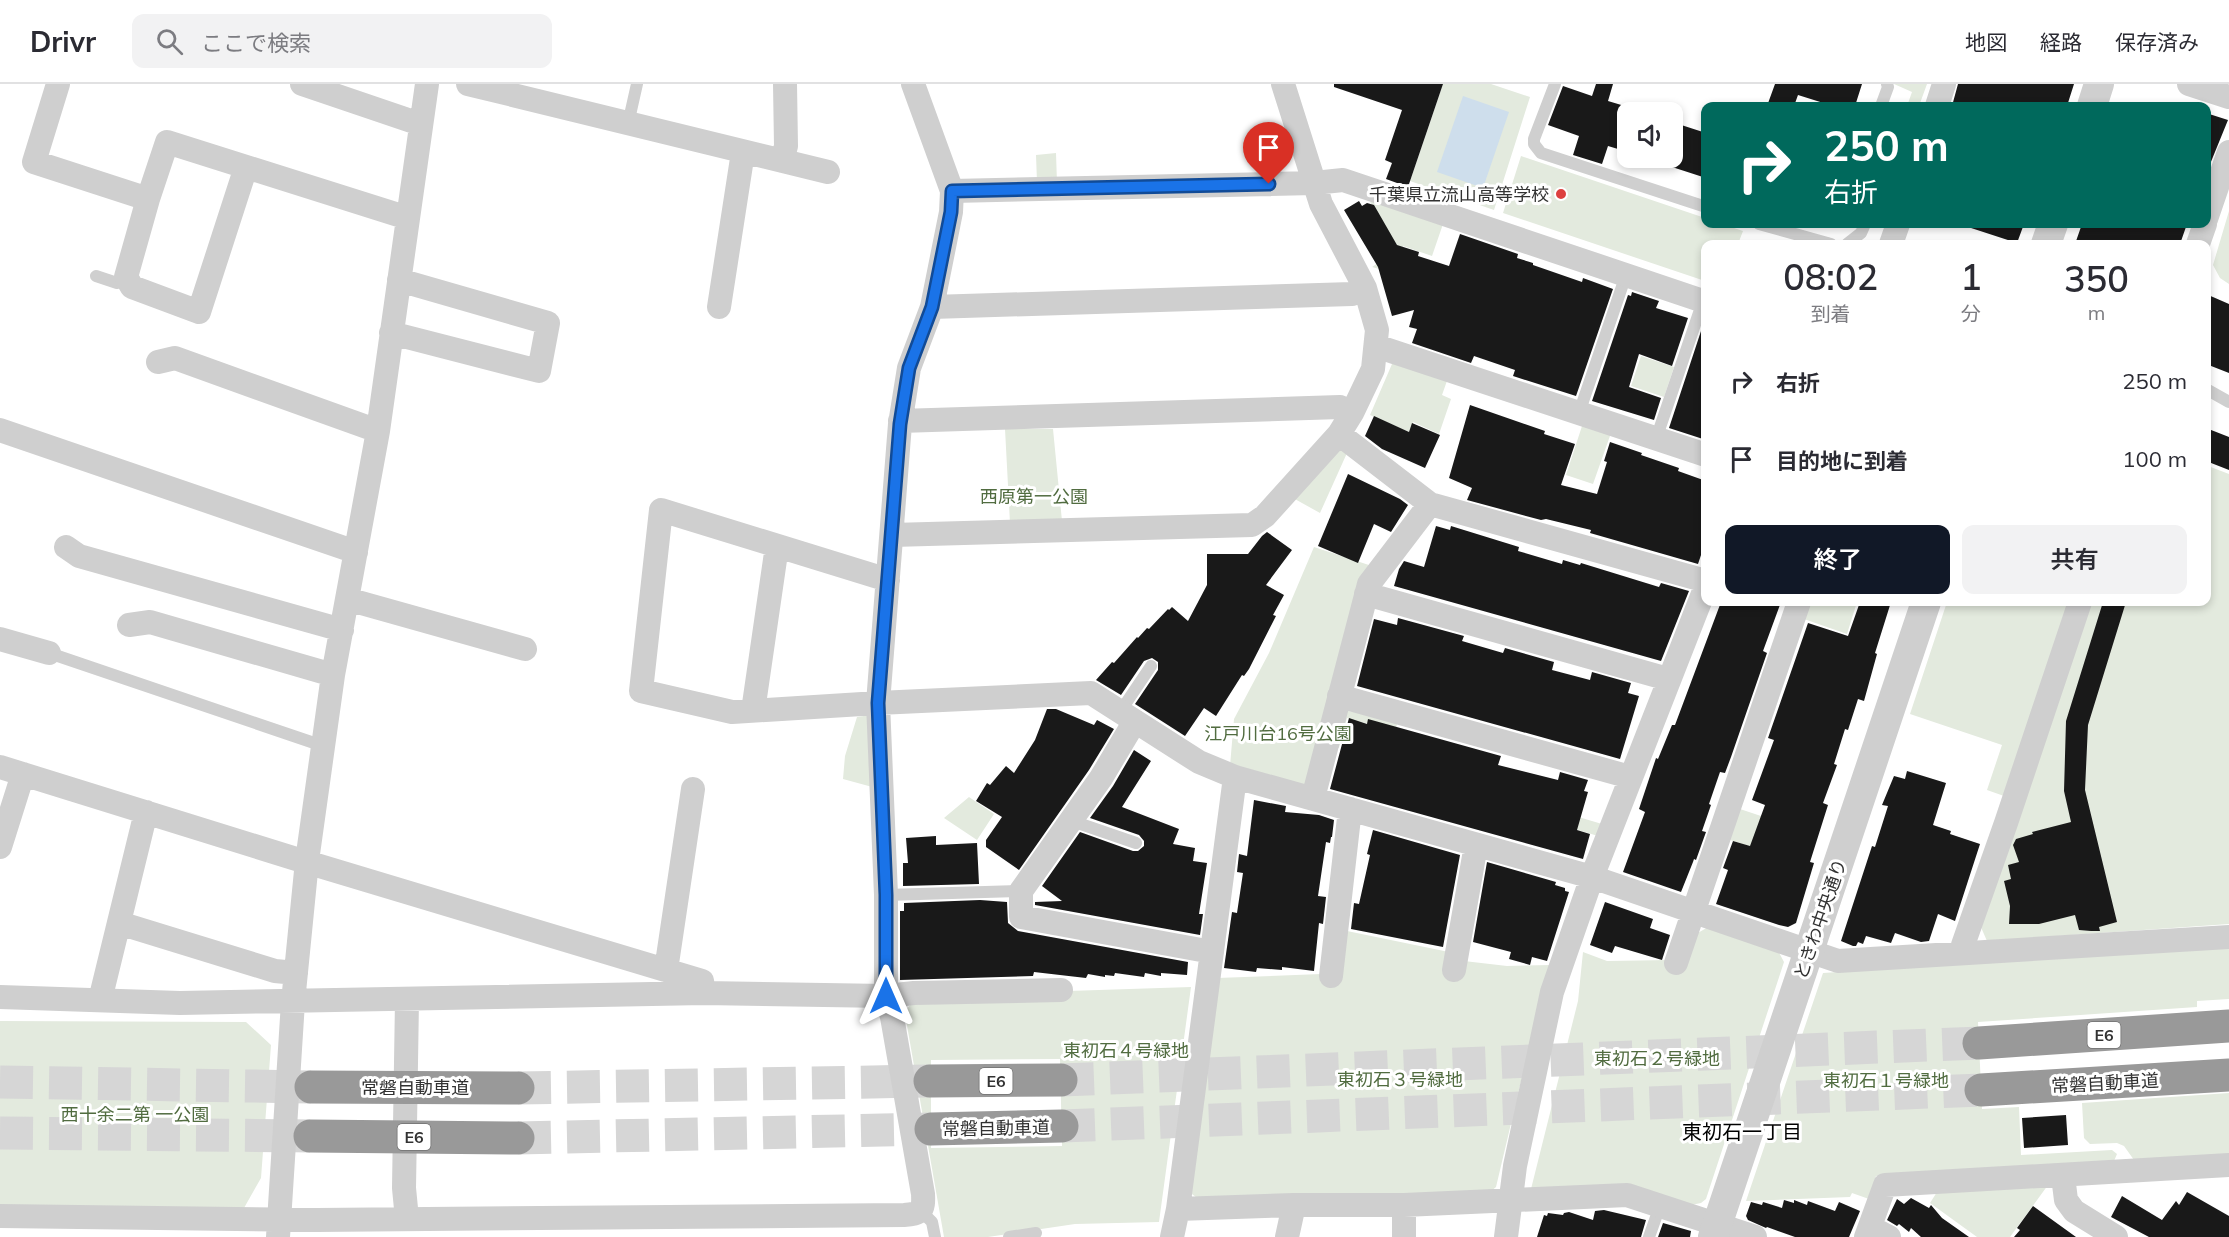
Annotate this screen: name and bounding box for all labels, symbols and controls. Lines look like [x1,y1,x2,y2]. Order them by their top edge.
search box [132,14,552,68]
text: Drivr [30,24,96,59]
icon: search [153,25,186,58]
text: ここで検索 [201,29,311,57]
text: 地図 [1965,29,2007,55]
text: 経路 [2040,29,2082,55]
text: 保存済み [2115,29,2199,55]
map controls [1617,102,1683,168]
button: sound [1617,102,1683,168]
text: 250 m [1824,119,1949,172]
pin [1243,122,1294,184]
icon: right [1725,126,1803,204]
icon: arrive [1252,131,1285,164]
text: 右折 [1824,175,1878,209]
place label: 千葉県立流山高等学校 [1369,183,1549,206]
marker: 千葉県立流山高等学校 [1554,187,1568,201]
text: 08:02 [1783,254,1878,299]
text: 1 [1960,254,1982,299]
text: 350 [2064,256,2129,301]
text: m [2088,300,2105,325]
text: 到着 [1811,301,1851,326]
text: 分 [1961,301,1981,326]
icon: right [1725,365,1758,398]
text: 250 m [2122,367,2187,395]
text: 右折 [1776,369,1820,397]
icon: arrive [1725,443,1758,476]
text: 100 m [2122,445,2187,473]
text: 目的地に到着 [1776,447,1908,475]
park label: 西原第一公園 [980,485,1088,508]
button: 終了 [1725,525,1950,594]
button: 共有 [1962,525,2187,594]
park label: 江戸川台16号公園 [1204,722,1352,745]
street label: ときわ中央通り [1789,856,1851,982]
position arrow [854,964,918,1028]
road number: E6 [2088,1022,2120,1048]
park label: 東初石４号緑地 [1063,1039,1189,1062]
park label: 東初石２号緑地 [1594,1047,1720,1070]
road number: E6 [980,1068,1012,1094]
park label: 東初石３号緑地 [1337,1068,1463,1091]
park label: 東初石１号緑地 [1823,1069,1949,1092]
street label: 常磐自動車道 [2050,1069,2160,1097]
street label: 常磐自動車道 [361,1076,469,1099]
park label: 西十余二第 一公園 [61,1103,209,1126]
street label: 常磐自動車道 [942,1116,1050,1140]
district label: 東初石一丁目 [1682,1119,1802,1144]
road number: E6 [398,1124,430,1150]

